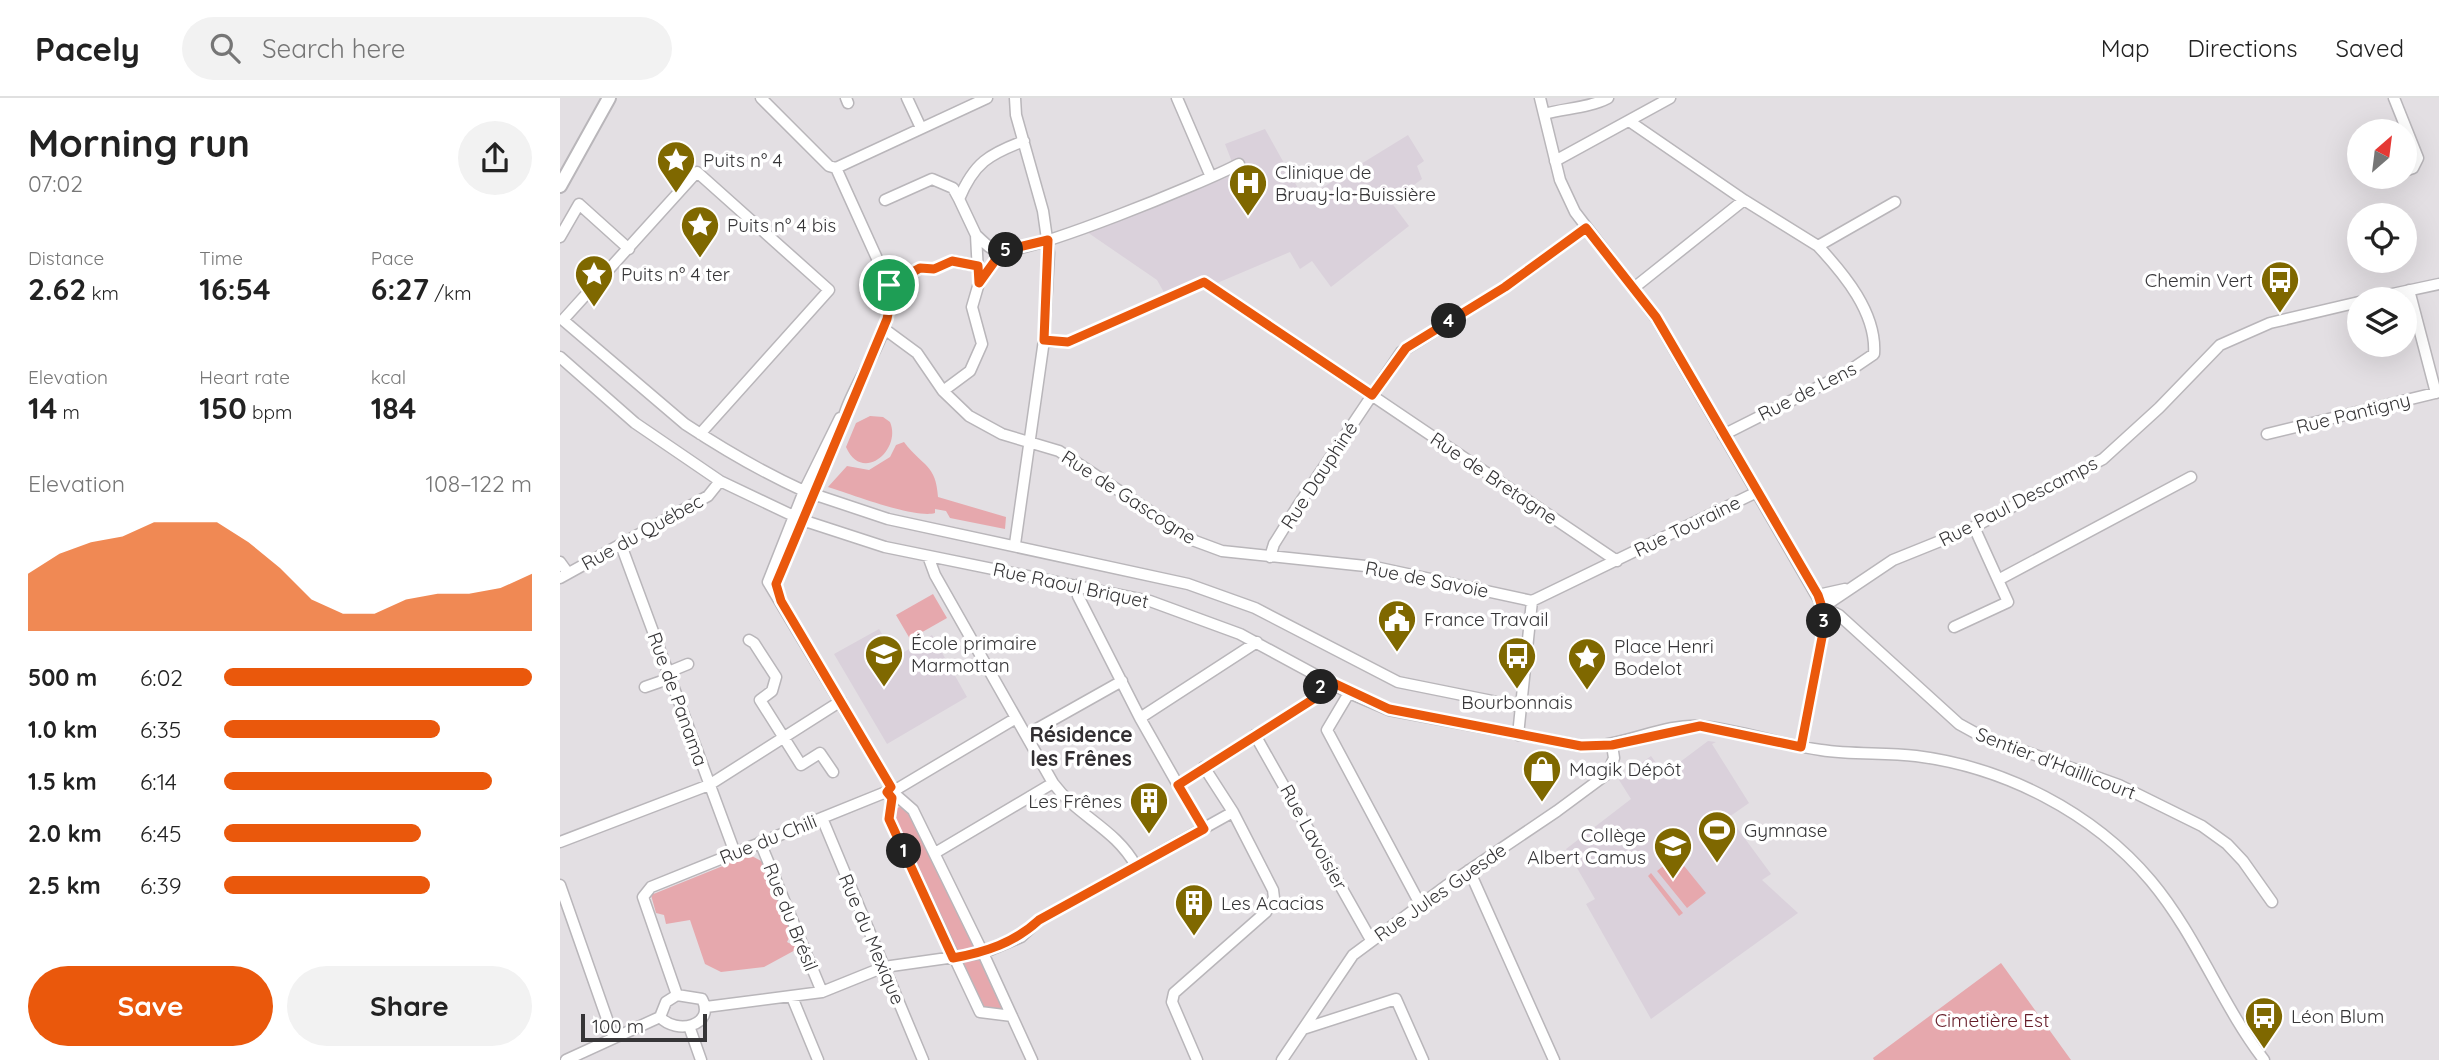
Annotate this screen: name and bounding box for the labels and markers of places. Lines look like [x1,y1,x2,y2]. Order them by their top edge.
place icon: Puits n° 4 [655,139,697,194]
place label: Puits n° 4 [703,148,783,172]
place label: Clinique de Bruay-la-Buissière [1275,160,1436,206]
hospital icon: Clinique de Bruay-la-Buissière [1227,162,1269,217]
place icon: Puits n° 4 bis [679,204,721,259]
place label: Puits n° 4 bis [727,213,836,237]
pin: 5 [988,232,1024,268]
place icon: Puits n° 4 ter [573,253,615,308]
pin [859,255,919,315]
bus stop icon: Chemin Vert [2259,259,2301,314]
place label: Puits n° 4 ter [621,262,731,286]
place label: Chemin Vert [2145,268,2253,292]
pin: 4 [1432,304,1466,339]
public building icon: France Travail [1376,598,1418,653]
pin: 3 [1806,603,1842,638]
place label: France Travail [1424,607,1549,631]
place label: École primaire Marmottan [911,631,1037,677]
school or university icon: École primaire Marmottan [863,633,905,688]
place label: Place Henri Bodelot [1614,634,1714,680]
bus stop icon: Bourbonnais [1496,635,1538,690]
place icon: Place Henri Bodelot [1566,636,1608,691]
pin: 2 [1304,670,1338,704]
place label: Bourbonnais [1461,690,1573,714]
shop icon: Magik Dépôt [1521,748,1563,803]
place label: Magik Dépôt [1569,757,1681,781]
building icon: Les Frênes [1128,780,1170,835]
place label: Les Frênes [1028,789,1122,813]
sports icon: Gymnase [1696,809,1738,864]
place label: Gymnase [1744,818,1827,842]
place label: Collège Albert Camus [1527,823,1646,869]
school or university icon: Collège Albert Camus [1652,825,1694,880]
pin: 1 [886,834,922,868]
building icon: Les Acacias [1173,882,1215,937]
place label: Les Acacias [1221,891,1324,915]
bus stop icon: Léon Blum [2243,995,2285,1050]
place label: Léon Blum [2291,1004,2384,1028]

